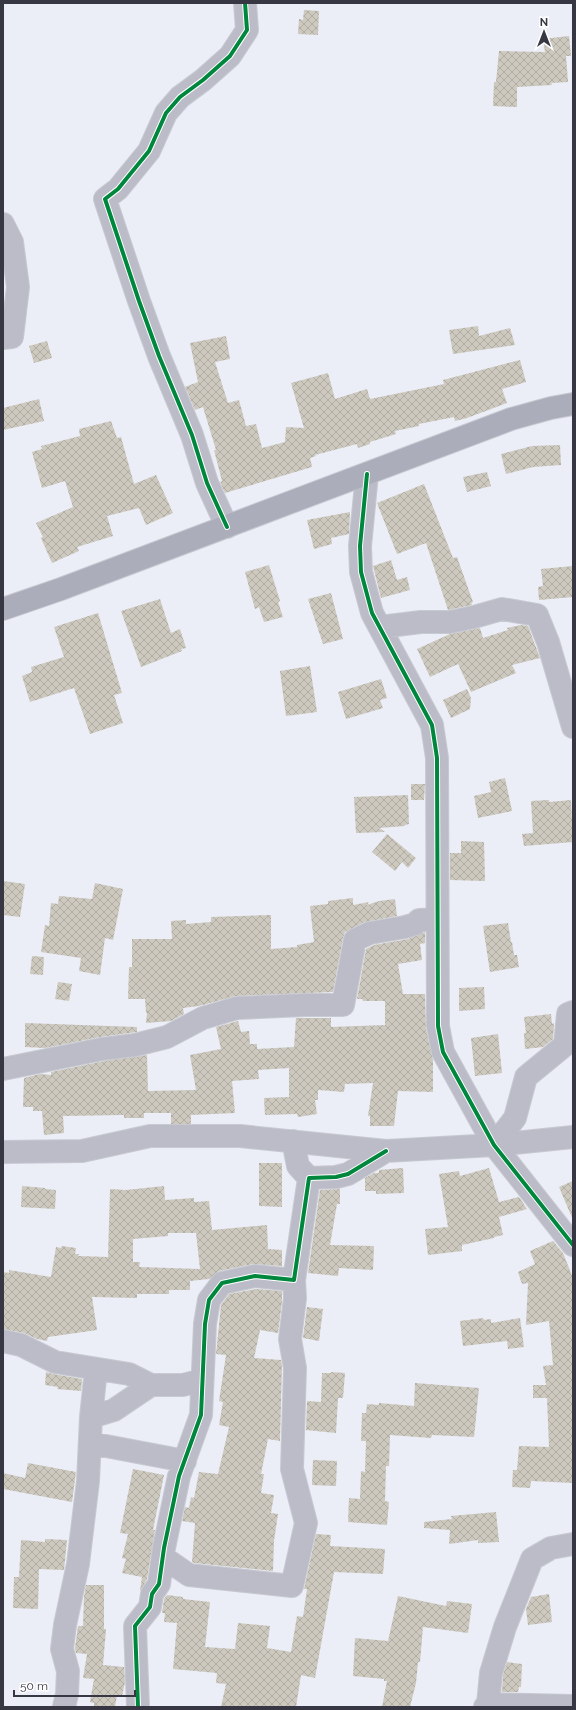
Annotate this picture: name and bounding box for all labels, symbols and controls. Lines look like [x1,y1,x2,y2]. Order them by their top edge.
north arrow [524,12,564,52]
text: N [540,16,548,29]
scale bar [14,1672,135,1698]
text: 50 m [20,1679,48,1693]

